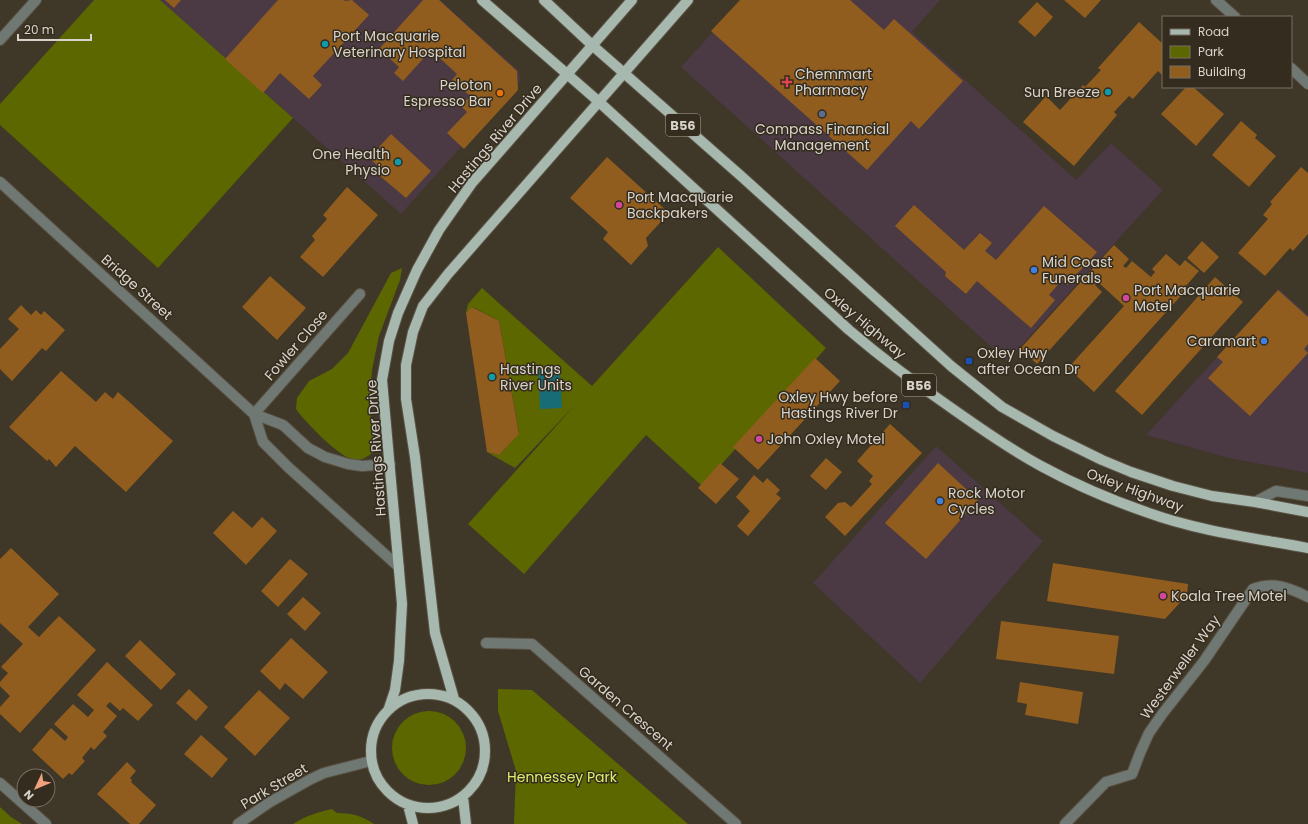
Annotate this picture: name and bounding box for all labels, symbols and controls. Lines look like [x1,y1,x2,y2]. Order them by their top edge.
scale bar [18,16,91,42]
legend [1162,16,1292,88]
text: 20 m [24,21,54,38]
text: Road [1198,23,1229,40]
place label: Port Macquarie Veterinary Hospital [333,26,466,62]
marker: Port Macquarie Veterinary Hospital [320,39,330,49]
text: Park [1198,43,1225,60]
text: Building [1198,63,1246,80]
place label: Chemmart Pharmacy [795,64,872,100]
place label: Peloton Espresso Bar [404,75,492,111]
marker: Chemmart Pharmacy [782,77,792,87]
street label: Hastings River Drive [443,79,547,197]
place label: Sun Breeze [1024,82,1100,102]
marker: Sun Breeze [1103,87,1113,97]
marker: Peloton Espresso Bar [495,88,505,98]
marker: Compass Financial Management [817,109,827,119]
road number: B56 [666,114,700,136]
place label: Compass Financial Management [755,119,889,155]
place label: One Health Physio [312,144,390,180]
marker: One Health Physio [393,157,403,167]
place label: Port Macquarie Backpakers [627,187,734,223]
marker: Port Macquarie Backpakers [614,200,624,210]
street label: Bridge Street [97,250,177,324]
place label: Mid Coast Funerals [1042,252,1112,288]
marker: Mid Coast Funerals [1029,265,1039,275]
place label: Port Macquarie Motel [1134,280,1241,316]
street label: Oxley Highway [820,283,911,363]
marker: Port Macquarie Motel [1121,293,1131,303]
street label: Fowler Close [260,305,333,385]
place label: Caramart [1187,331,1256,351]
marker: Caramart [1259,336,1269,346]
place label: Oxley Hwy after Ocean Dr [977,343,1079,379]
marker: Oxley Hwy after Ocean Dr [964,356,974,366]
place label: Hastings River Units [500,359,572,395]
marker: Hastings River Units [487,372,497,382]
road number: B56 [902,374,936,396]
street label: Hastings River Drive [361,379,391,517]
place label: Oxley Hwy before Hastings River Dr [778,387,898,423]
marker: Oxley Hwy before Hastings River Dr [901,400,911,410]
place label: John Oxley Motel [767,429,885,449]
marker: John Oxley Motel [754,434,764,444]
street label: Oxley Highway [1084,463,1186,517]
place label: Rock Motor Cycles [948,483,1025,519]
marker: Rock Motor Cycles [935,496,945,506]
place label: Koala Tree Motel [1171,586,1287,606]
marker: Koala Tree Motel [1158,591,1168,601]
street label: Westerweller Way [1135,611,1225,723]
street label: Garden Crescent [574,661,678,755]
street label: Park Street [237,758,311,814]
park label: Hennessey Park [507,767,618,787]
north arrow [16,768,56,808]
text: N [20,786,37,803]

